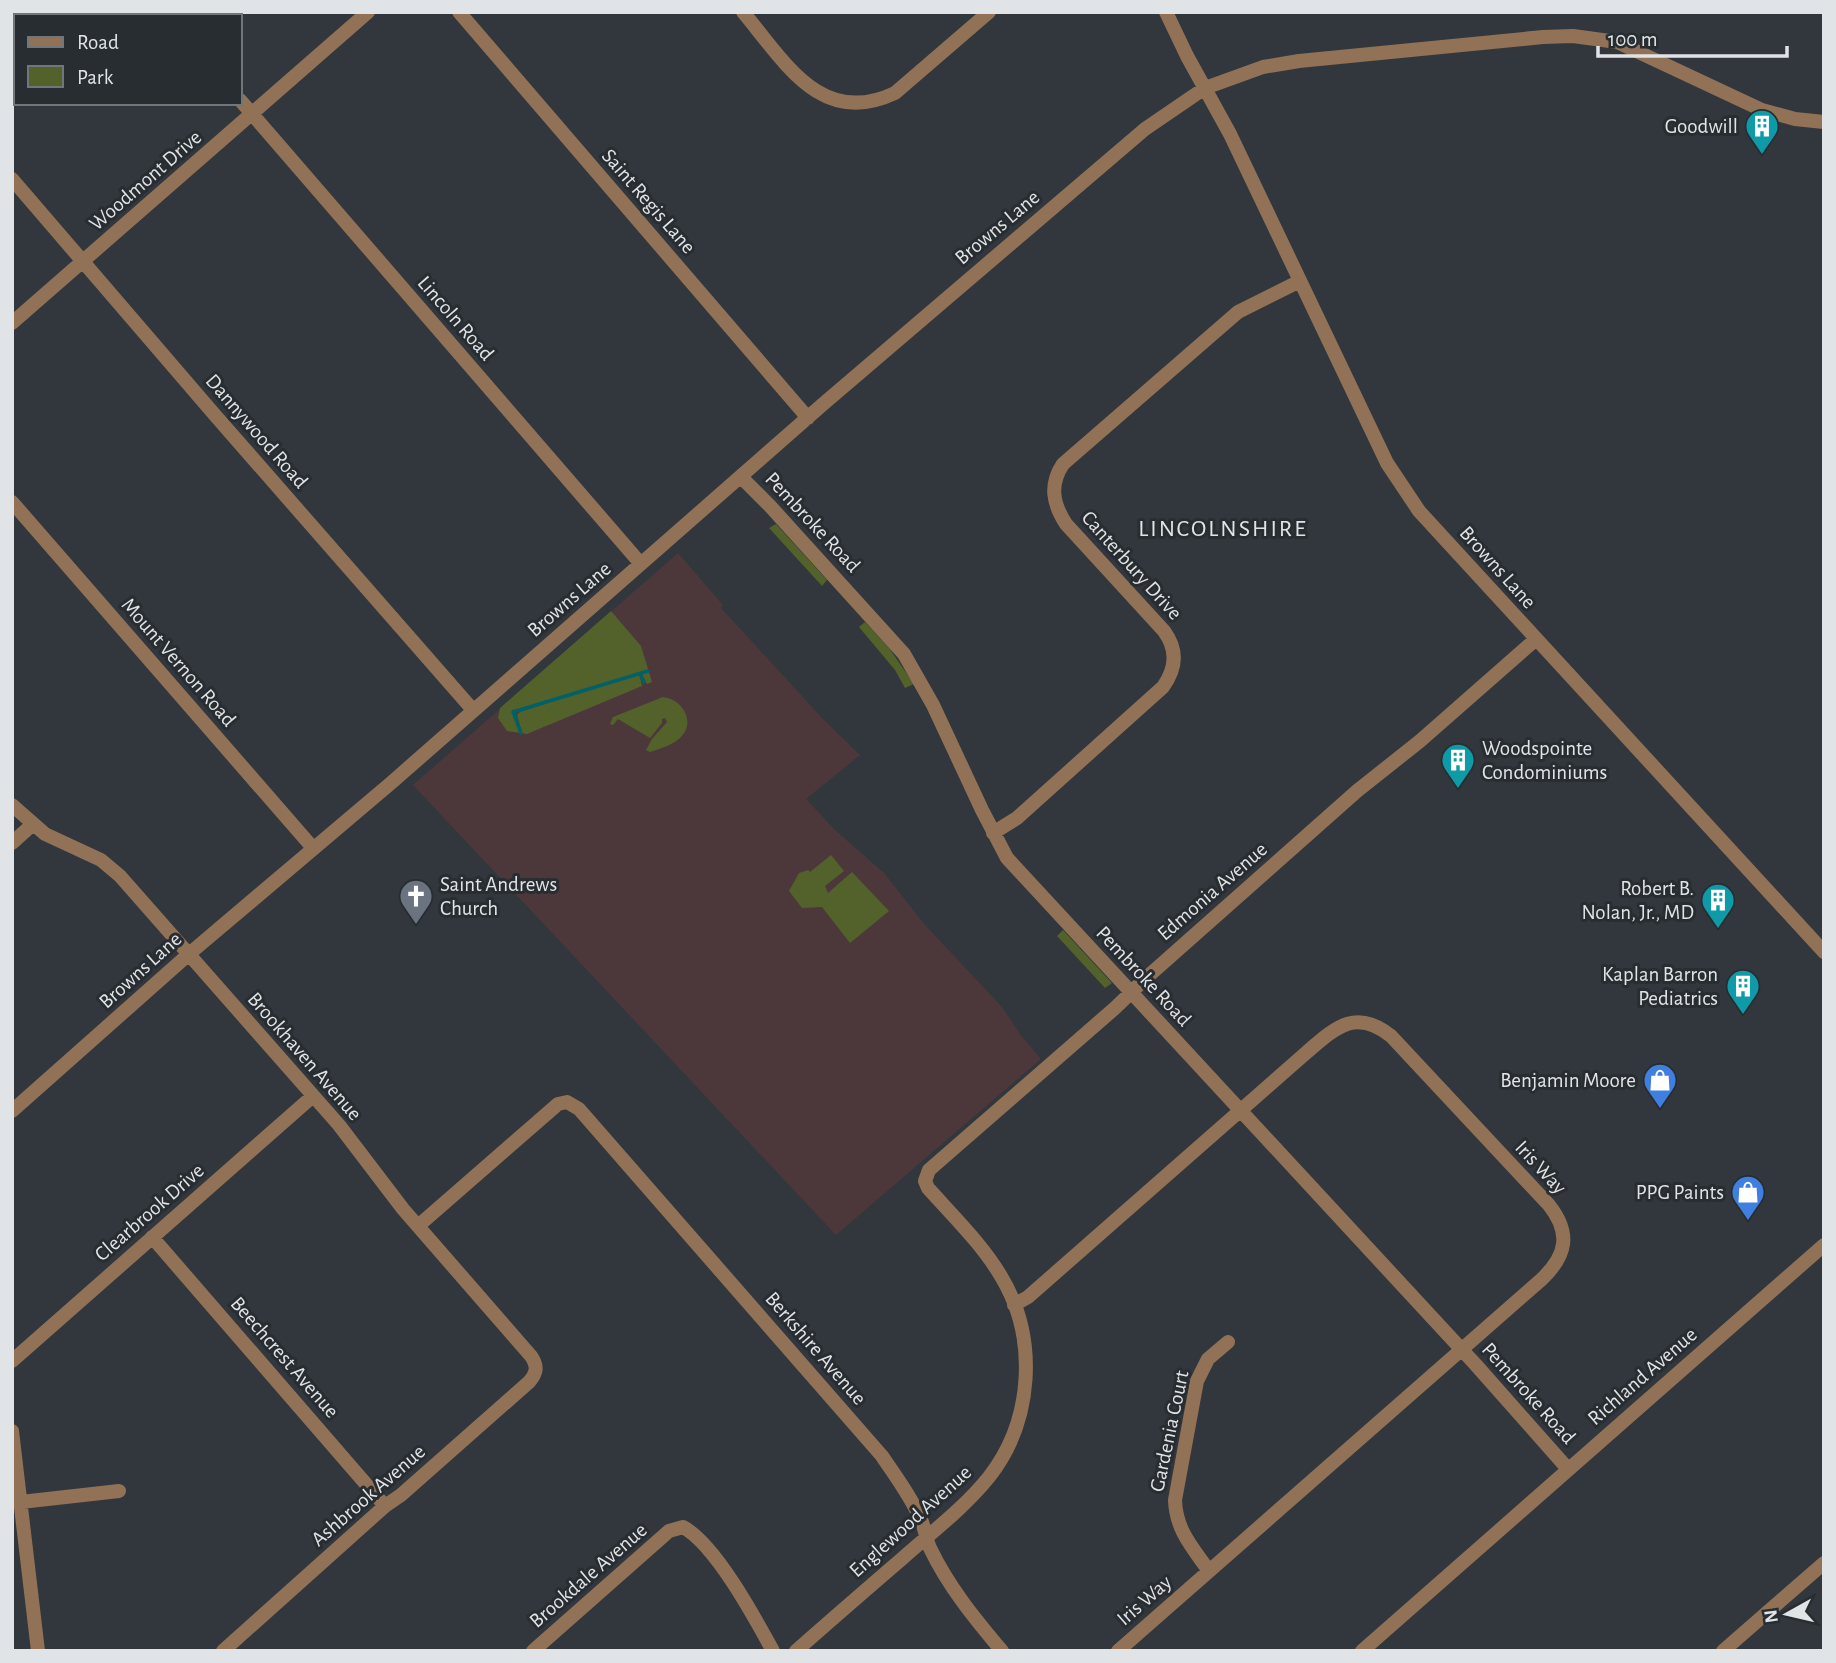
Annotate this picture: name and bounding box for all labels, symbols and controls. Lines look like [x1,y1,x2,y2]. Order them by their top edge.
legend [14,14,242,105]
scale bar [1598,14,1787,58]
text: 100 m [1608,29,1658,50]
text: Road [77,32,119,53]
text: Park [77,67,114,88]
building icon: Goodwill [1743,107,1781,156]
place label: Goodwill [1665,116,1738,137]
street label: Woodmont Drive [85,126,205,235]
street label: Saint Regis Lane [598,145,699,258]
street label: Browns Lane [951,186,1043,268]
street label: Lincoln Road [413,272,498,365]
street label: Dannywood Road [202,370,312,493]
street label: Pembroke Road [761,468,864,577]
street label: Canterbury Drive [1077,507,1186,624]
district label: LINCOLNSHIRE [1138,517,1308,541]
street label: Browns Lane [1455,522,1540,613]
street label: Browns Lane [524,558,615,641]
street label: Mount Vernon Road [117,594,240,731]
place label: Woodspointe Condominiums [1482,738,1607,783]
building icon: Woodspointe Condominiums [1439,741,1477,790]
street label: Edmonia Avenue [1153,838,1271,944]
place label: Saint Andrews Church [440,874,557,919]
church icon: Saint Andrews Church [397,877,435,926]
place label: Robert B. Nolan, Jr., MD [1581,878,1694,923]
building icon: Robert B. Nolan, Jr., MD [1699,881,1737,930]
street label: Pembroke Road [1092,922,1195,1031]
street label: Browns Lane [95,928,186,1013]
place label: Kaplan Barron Pediatrics [1602,964,1718,1009]
building icon: Kaplan Barron Pediatrics [1724,967,1762,1016]
street label: Brookhaven Avenue [244,988,366,1124]
shop icon: Benjamin Moore [1641,1061,1679,1110]
place label: Benjamin Moore [1500,1070,1636,1091]
street label: Iris Way [1511,1137,1570,1198]
street label: Clearbrook Drive [91,1160,208,1265]
shop icon: PPG Paints [1729,1173,1767,1222]
place label: PPG Paints [1636,1182,1724,1203]
street label: Berkshire Avenue [761,1288,870,1409]
street label: Beechcrest Avenue [227,1293,343,1422]
street label: Richland Avenue [1584,1324,1701,1429]
street label: Pembroke Road [1478,1339,1579,1448]
street label: Gardenia Court [1146,1368,1193,1493]
street label: Ashbrook Avenue [307,1441,429,1550]
street label: Englewood Avenue [845,1461,975,1581]
street label: Brookdale Avenue [526,1519,651,1632]
street label: Iris Way [1113,1571,1176,1629]
north arrow [1752,1579,1822,1649]
text: N [1761,1608,1782,1624]

